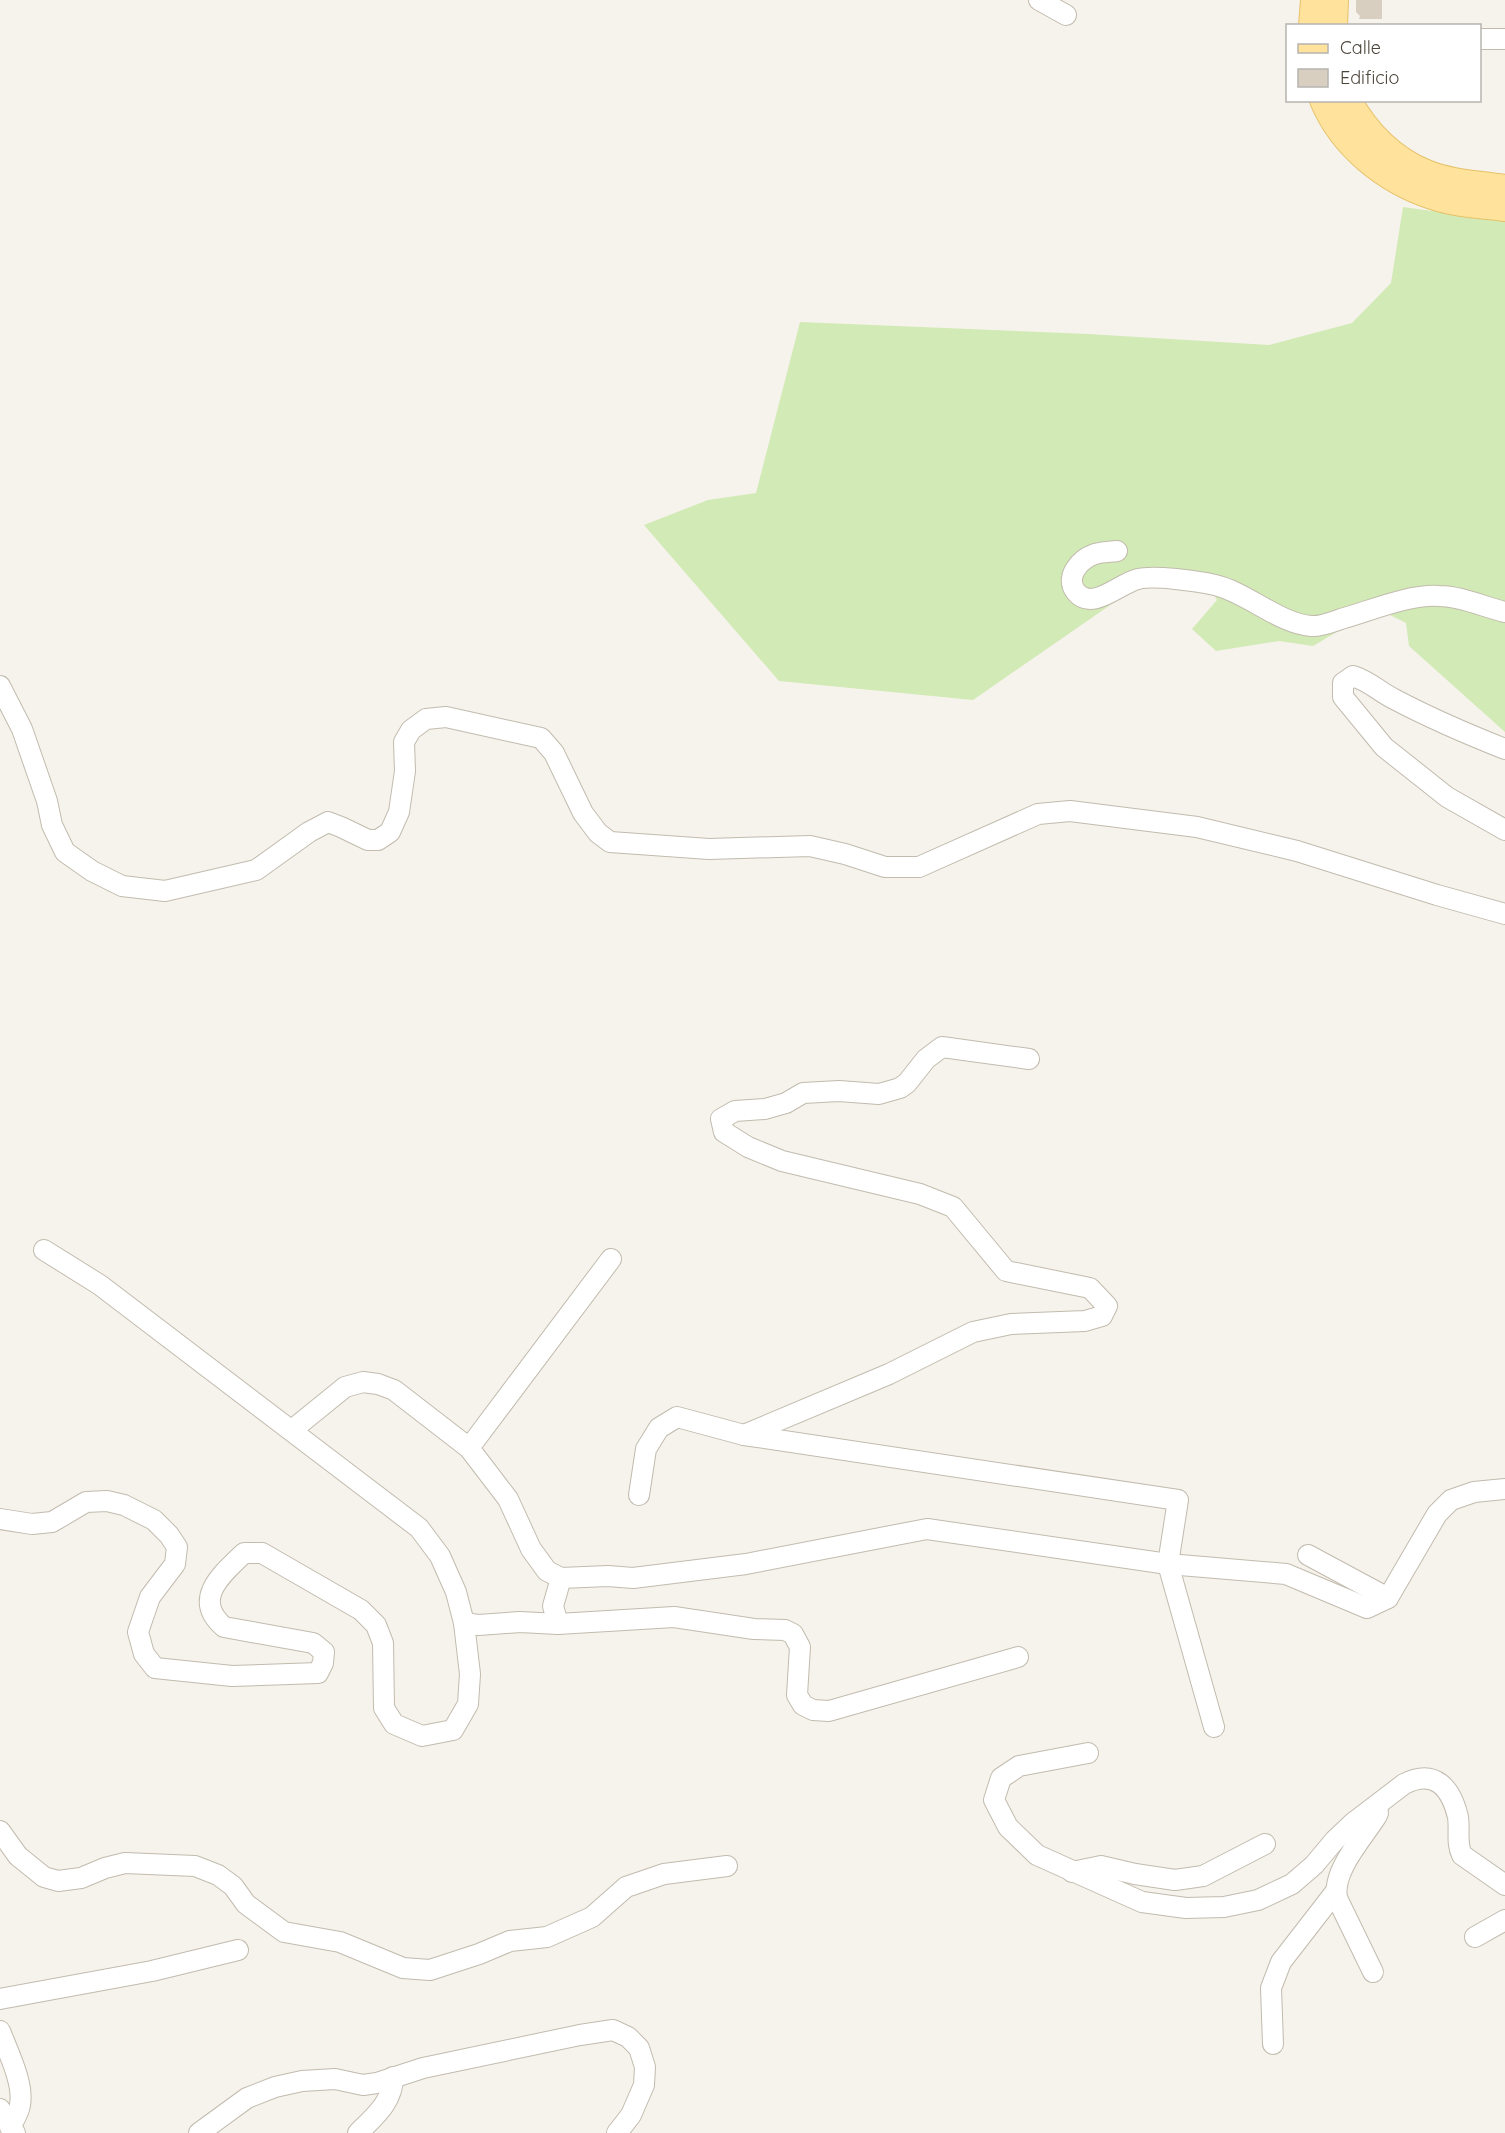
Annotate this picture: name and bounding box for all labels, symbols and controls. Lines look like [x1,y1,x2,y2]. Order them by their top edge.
legend [1286,24,1481,102]
text: Calle [1340,36,1381,59]
text: Edificio [1340,66,1399,89]

